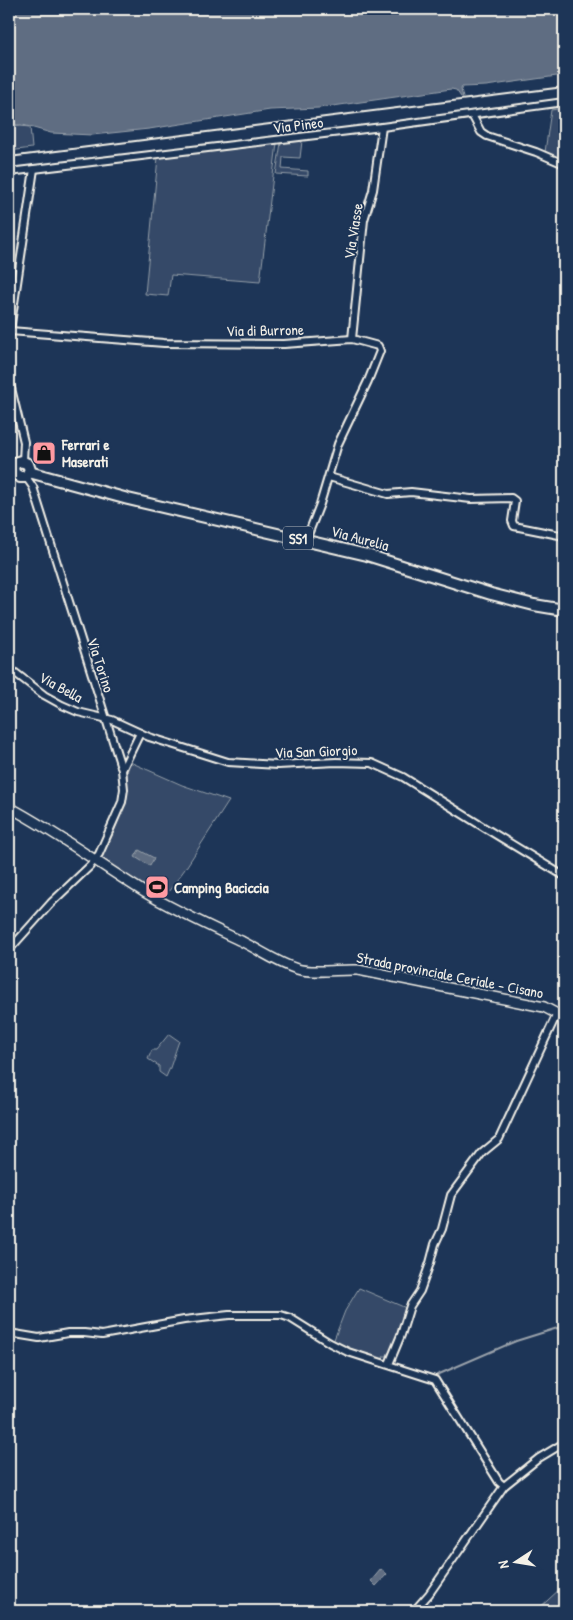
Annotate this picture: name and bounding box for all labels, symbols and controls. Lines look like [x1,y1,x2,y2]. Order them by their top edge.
street label: Via Pineo [272,112,324,138]
street label: Via Viasse [338,202,368,260]
street label: Via di Burrone [226,319,304,341]
place label: Ferrari e Maserati [61,434,110,472]
shop icon: Ferrari e Maserati [31,440,57,466]
street label: Via Aurelia [329,520,392,556]
road number: SS1 [283,526,313,550]
street label: Via Torino [82,635,120,695]
street label: Via Bella [35,666,87,708]
street label: Via San Giorgio [274,739,358,763]
sports icon: Camping Baciccia [144,874,170,900]
place label: Camping Baciccia [174,877,269,899]
street label: Strada provinciale Ceriale - Cisano [355,947,545,1003]
north arrow [490,1538,540,1588]
text: N [493,1559,513,1570]

